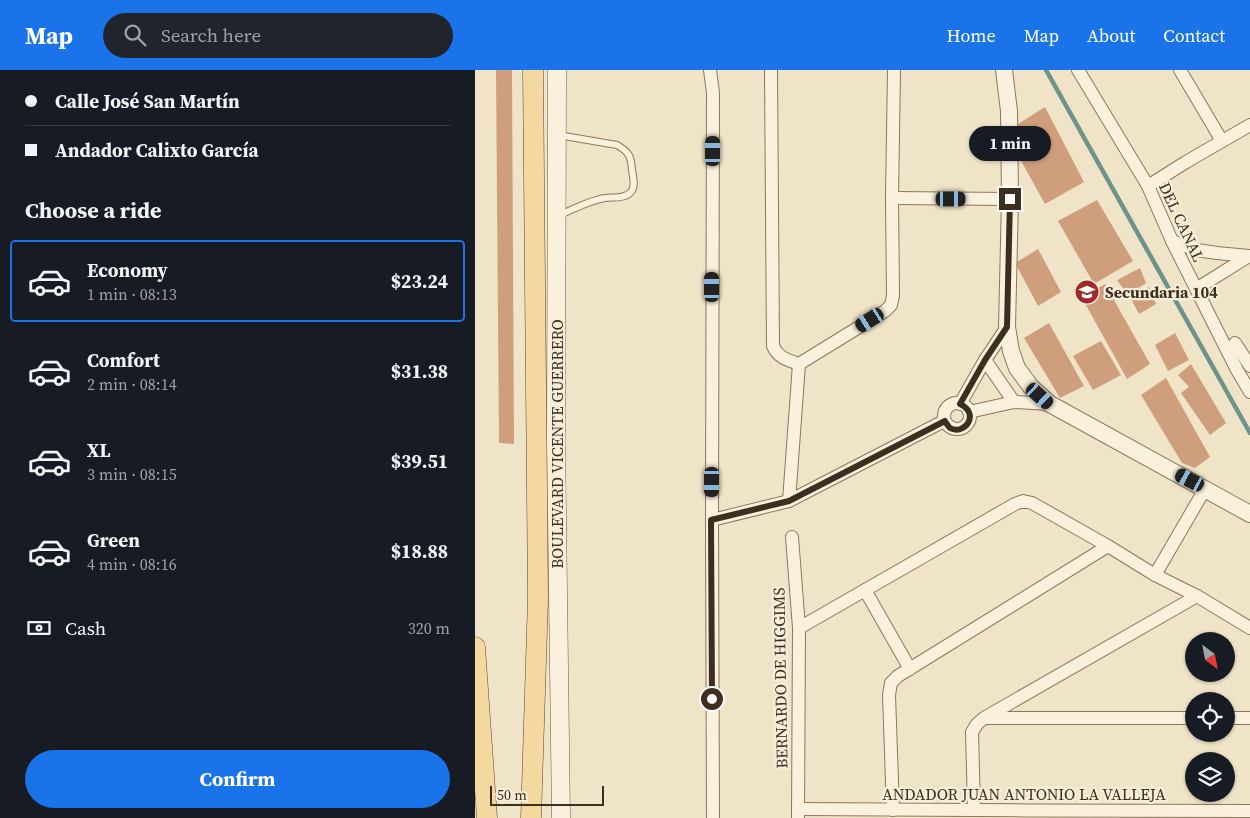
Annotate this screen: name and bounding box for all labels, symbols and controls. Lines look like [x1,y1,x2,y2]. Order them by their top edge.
search box [103,13,453,58]
text: Map [25,19,73,52]
icon: search [121,21,149,49]
text: Search here [161,22,261,48]
text: Home [947,23,996,48]
text: Map [1024,23,1059,48]
text: About [1087,23,1135,48]
text: Contact [1163,23,1225,48]
text: Calle José San Martín [55,88,240,114]
callout: 1 min [969,126,1051,162]
text: 1 min [989,132,1031,154]
car [705,136,720,166]
text: Andador Calixto García [55,137,259,163]
street label: DEL CANAL [1154,179,1210,265]
route end [999,188,1021,210]
car [936,192,966,207]
text: Choose a ride [25,195,162,225]
text: Economy [87,257,168,283]
icon: car [27,259,72,304]
text: $23.24 [391,268,448,294]
car [704,272,719,302]
school or university icon: Secundaria 104 [1074,279,1100,305]
place label: Secundaria 104 [1105,281,1218,303]
text: 1 min · 08:13 [87,283,177,305]
car [853,306,886,334]
street label: BOULEVARD VICENTE GUERRERO [546,319,568,569]
text: Comfort [87,347,160,373]
icon: car [27,349,72,394]
text: $31.38 [391,358,448,384]
text: 2 min · 08:14 [87,373,177,395]
car [1023,380,1056,412]
text: XL [87,437,110,463]
icon: car [27,439,72,484]
text: $39.51 [391,448,448,474]
text: 3 min · 08:15 [87,463,177,485]
car [1173,466,1206,494]
car [704,467,719,497]
text: Green [87,527,140,553]
icon: car [27,529,72,574]
text: $18.88 [391,538,448,564]
text: 4 min · 08:16 [87,553,177,575]
street label: BERNARDO DE HIGGIMS [767,587,793,769]
icon: cash [25,614,53,642]
text: Cash [65,615,106,641]
text: 320 m [408,617,450,639]
north arrow [1185,632,1235,682]
map controls [1185,632,1235,802]
route start [701,688,723,710]
button: locate [1185,692,1235,742]
button: Confirm [25,750,450,808]
button: layers [1185,752,1235,802]
scale bar [490,783,604,806]
street label: ANDADOR JUAN ANTONIO LA VALLEJA [882,783,1166,805]
text: 50 m [497,785,527,805]

